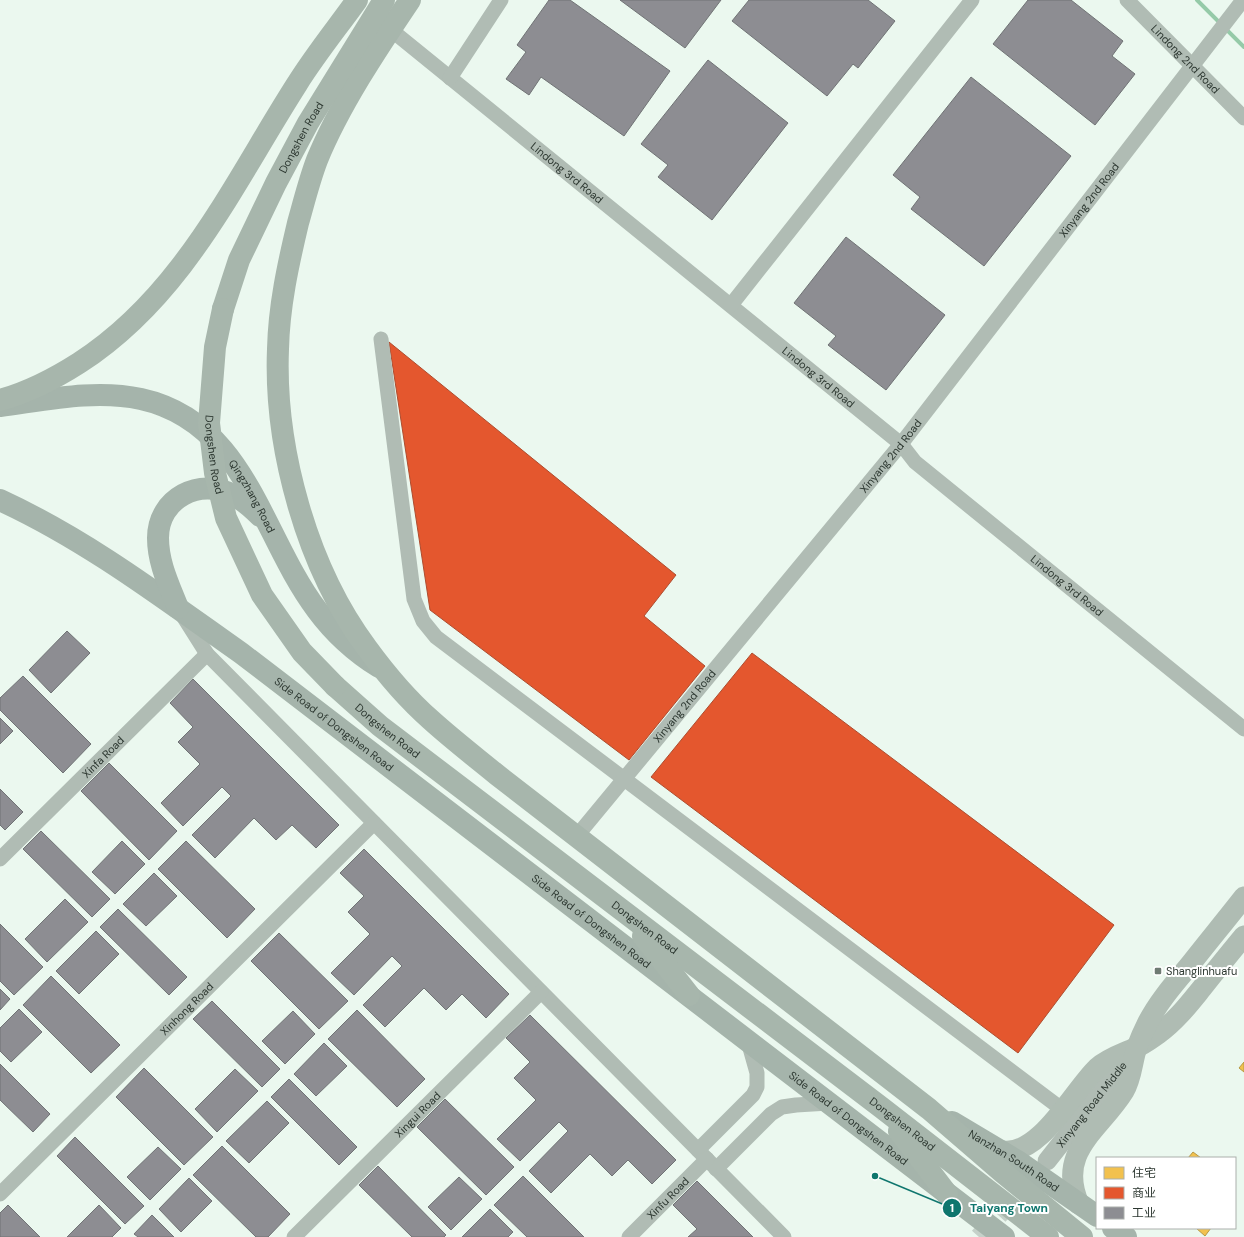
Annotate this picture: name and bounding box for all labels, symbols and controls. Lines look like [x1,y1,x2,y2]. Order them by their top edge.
street label: Lindong 2nd Road [1148,21,1223,97]
street label: Dongshen Road [276,99,327,176]
street label: Lindong 3rd Road [528,139,606,206]
street label: Xinyang 2nd Road [1056,160,1122,240]
street label: Lindong 3rd Road [779,343,858,411]
street label: Dongshen Road [202,415,227,496]
street label: Xinyang 2nd Road [857,416,925,496]
street label: Qingzhang Road [226,457,278,535]
street label: Lindong 3rd Road [1028,552,1106,619]
street label: Xinyang 2nd Road [650,666,719,745]
street label: Side Road of Dongshen Road [272,674,396,774]
street label: Dongshen Road [353,700,423,760]
street label: Xinfa Road [79,733,127,781]
street label: Side Road of Dongshen Road [530,872,654,970]
street label: Dongshen Road [609,899,681,957]
place label: Shanglinhuafu [1166,964,1237,978]
marker: Shanglinhuafu [1153,966,1163,976]
street label: Xinhong Road [157,979,216,1038]
street label: Xinyang Road Middle [1053,1059,1130,1150]
street label: Side Road of Dongshen Road [787,1068,911,1168]
street label: Xingui Road [392,1089,444,1140]
street label: Dongshen Road [867,1094,937,1154]
street label: Nanzhan South Road [966,1126,1062,1195]
legend [1096,1157,1236,1229]
text: 住宅 [1132,1165,1156,1181]
street label: Xinfu Road [644,1174,692,1222]
text: 商业 [1132,1185,1156,1201]
callout: Taiyang Town [942,1196,1056,1220]
text: 1 [950,1200,954,1216]
text: Taiyang Town [970,1200,1048,1216]
text: 工业 [1132,1205,1156,1221]

